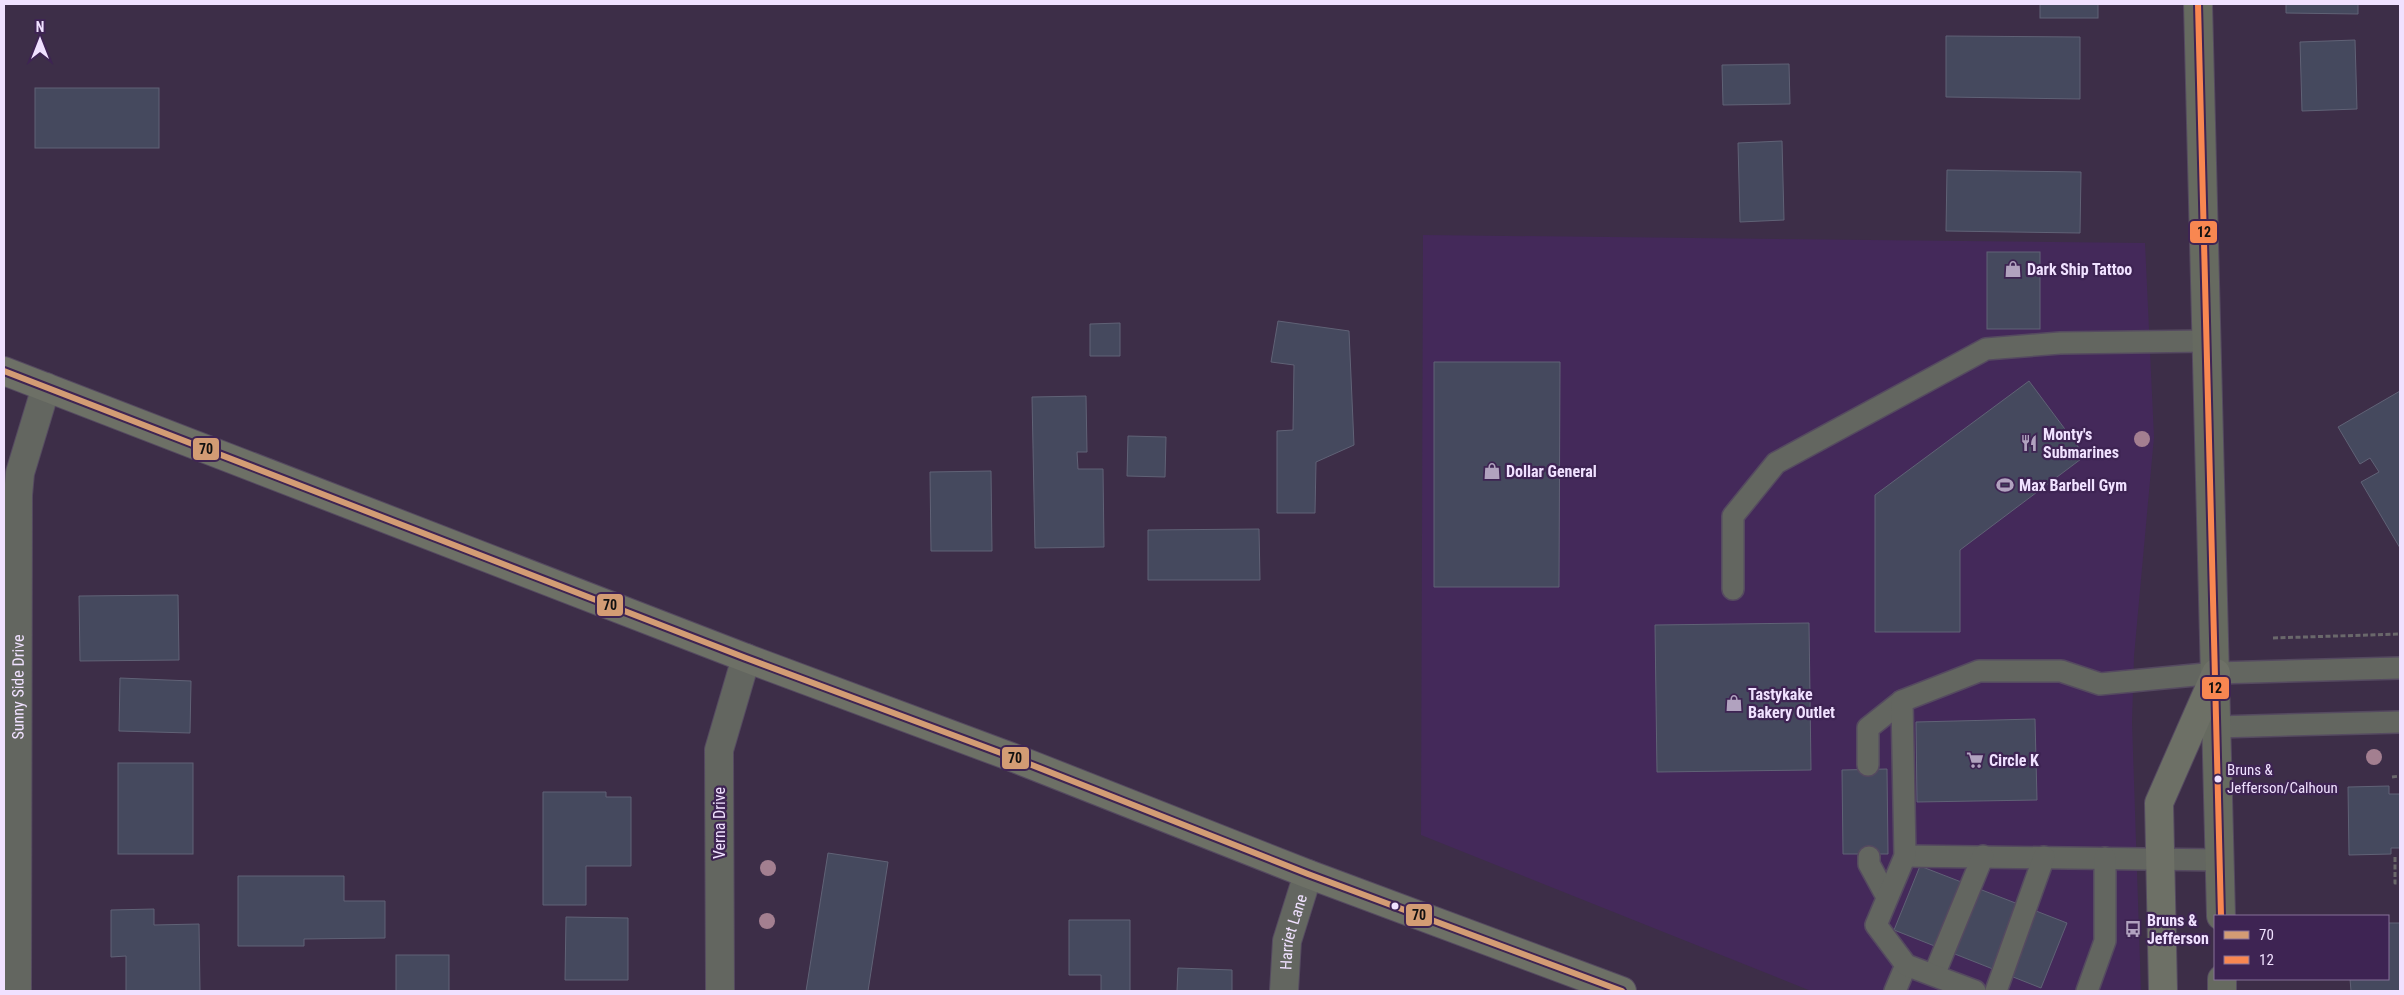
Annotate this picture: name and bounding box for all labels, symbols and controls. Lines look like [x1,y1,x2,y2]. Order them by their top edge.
north arrow [15,15,65,65]
text: N [36,19,44,35]
line badge: 12 [2189,220,2218,244]
text: 12 [2197,224,2211,240]
shop icon: Dark Ship Tattoo [2003,259,2023,279]
place label: Dark Ship Tattoo [2027,260,2132,279]
place label: Monty's Submarines [2043,425,2119,462]
restaurant icon: Monty's Submarines [2019,433,2039,453]
line badge: 70 [192,437,220,461]
text: 70 [199,441,213,457]
shop icon: Dollar General [1482,461,1502,481]
place label: Dollar General [1506,462,1597,481]
sports icon: Max Barbell Gym [1995,475,2015,495]
place label: Max Barbell Gym [2019,476,2127,495]
line badge: 70 [596,593,624,617]
text: 70 [603,597,617,613]
street label: Sunny Side Drive [8,635,27,739]
line badge: 12 [2201,676,2230,700]
text: 12 [2208,680,2222,696]
place label: Tastykake Bakery Outlet [1748,685,1835,722]
shop icon: Tastykake Bakery Outlet [1724,693,1744,713]
line badge: 70 [1001,746,1030,770]
text: 70 [1008,750,1022,766]
supermarket icon: Circle K [1965,750,1985,770]
place label: Circle K [1989,751,2039,770]
place label: Bruns & Jefferson/Calhoun [2227,761,2338,797]
marker: Bruns & Jefferson/Calhoun [2213,774,2223,784]
street label: Verna Drive [710,787,729,859]
street label: Harriet Lane [1276,892,1311,970]
unlabelled marker [1390,901,1400,911]
line badge: 70 [1405,903,1433,927]
text: 70 [1412,907,1426,923]
place label: Bruns & Jefferson [2147,911,2209,948]
legend [2214,915,2389,980]
bus stop icon: Bruns & Jefferson [2123,919,2143,939]
text: 70 [2259,926,2274,944]
text: 12 [2259,951,2274,969]

